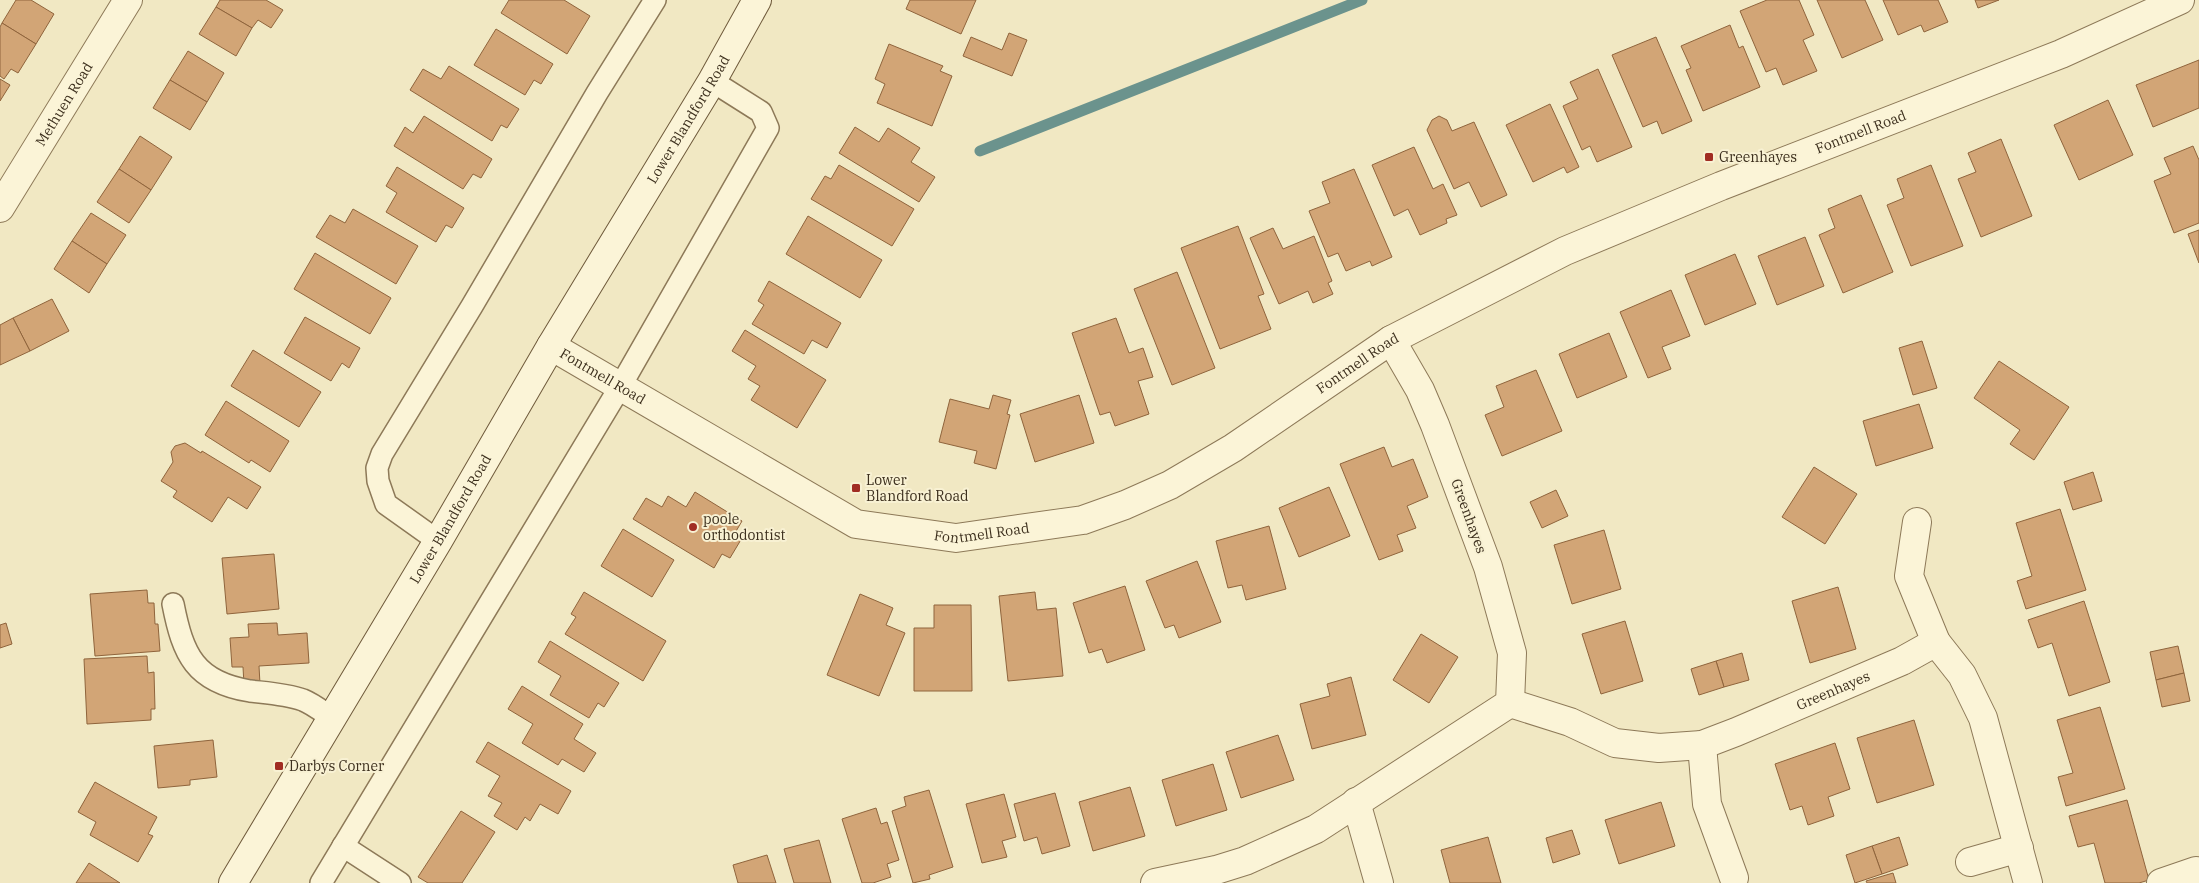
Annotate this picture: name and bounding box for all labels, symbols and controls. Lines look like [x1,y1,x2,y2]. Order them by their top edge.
street label: Lower Blandford Road [643,52,734,187]
street label: Methuen Road [31,58,97,149]
street label: Fontmell Road [1813,106,1909,158]
place label: Greenhayes [1719,148,1797,166]
marker: Greenhayes [1703,151,1715,163]
street label: Fontmell Road [1313,328,1402,397]
street label: Fontmell Road [557,344,649,408]
street label: Lower Blandford Road [406,451,495,587]
place label: Lower Blandford Road [866,471,969,505]
street label: Greenhayes [1447,476,1491,556]
marker: Lower Blandford Road [850,482,862,494]
place label: poole orthodontist [703,510,785,544]
street label: Fontmell Road [933,519,1031,547]
marker: poole orthodontist [687,521,699,533]
street label: Greenhayes [1794,667,1873,714]
place label: Darbys Corner [289,757,385,775]
marker: Darbys Corner [273,760,285,772]

